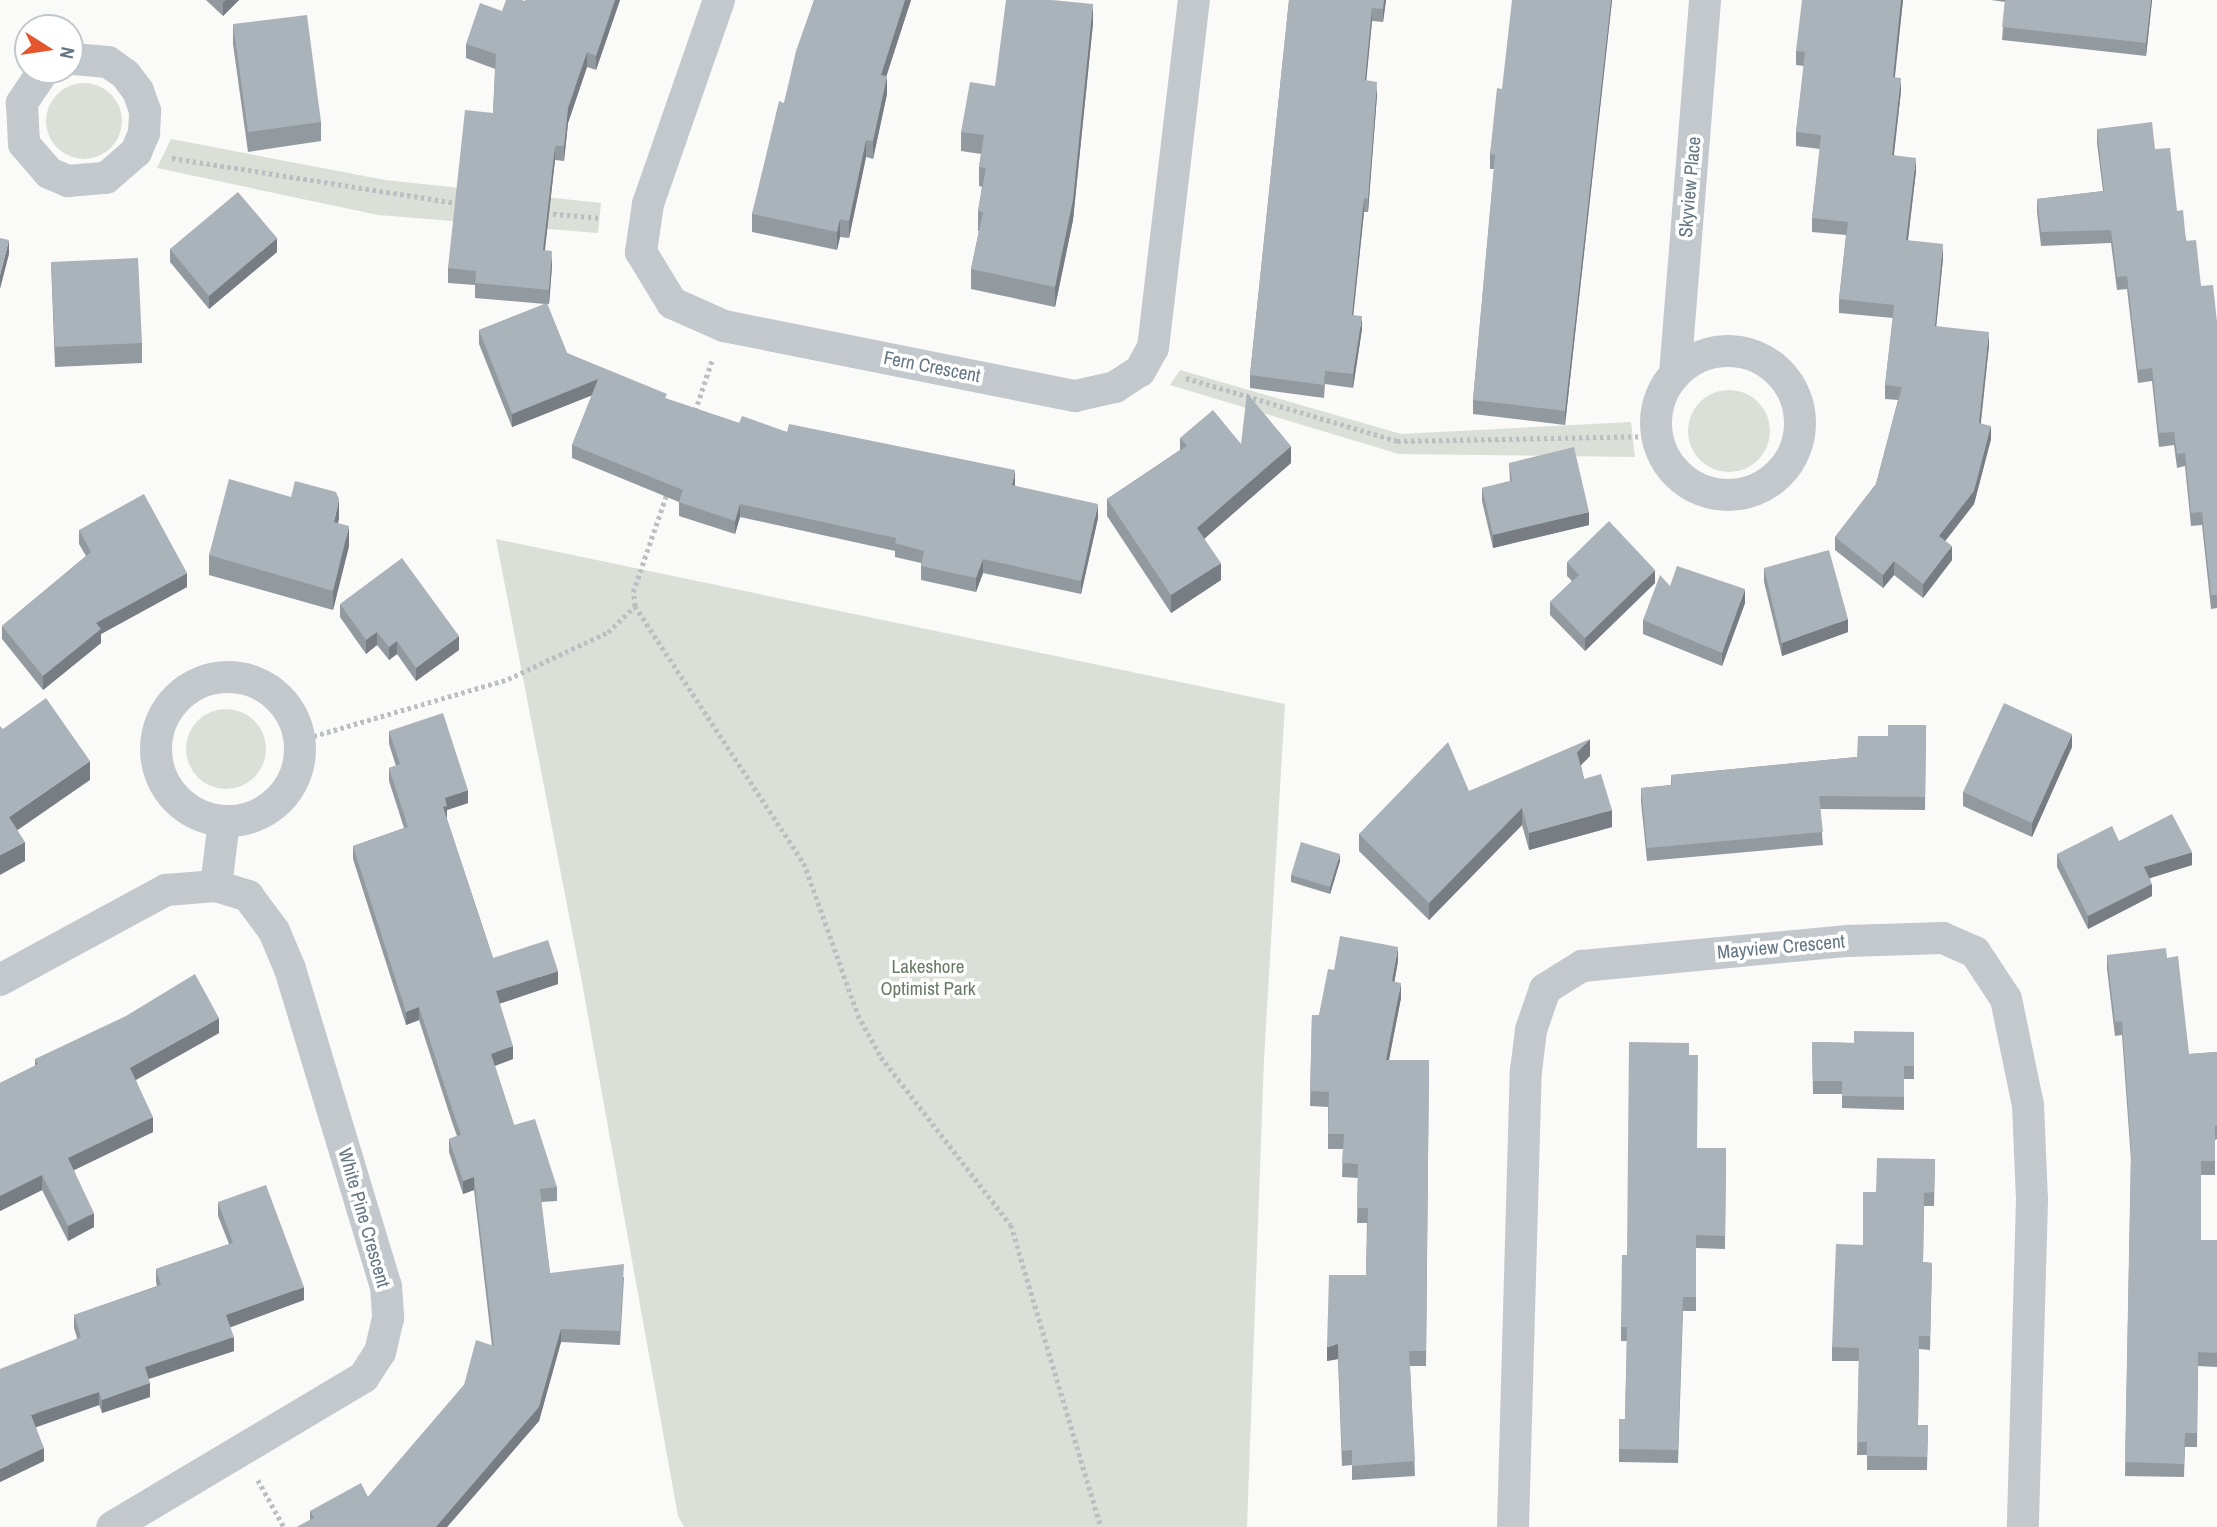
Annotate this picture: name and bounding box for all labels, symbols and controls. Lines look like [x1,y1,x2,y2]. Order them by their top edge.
north arrow [14,14,84,84]
text: N [54,45,81,61]
street label: Skyview Place [1674,136,1706,238]
street label: Fern Crescent [882,346,982,388]
street label: Mayview Crescent [1716,930,1846,964]
park label: Lakeshore Optimist Park [880,956,976,1000]
street label: White Pine Crescent [333,1146,395,1290]

